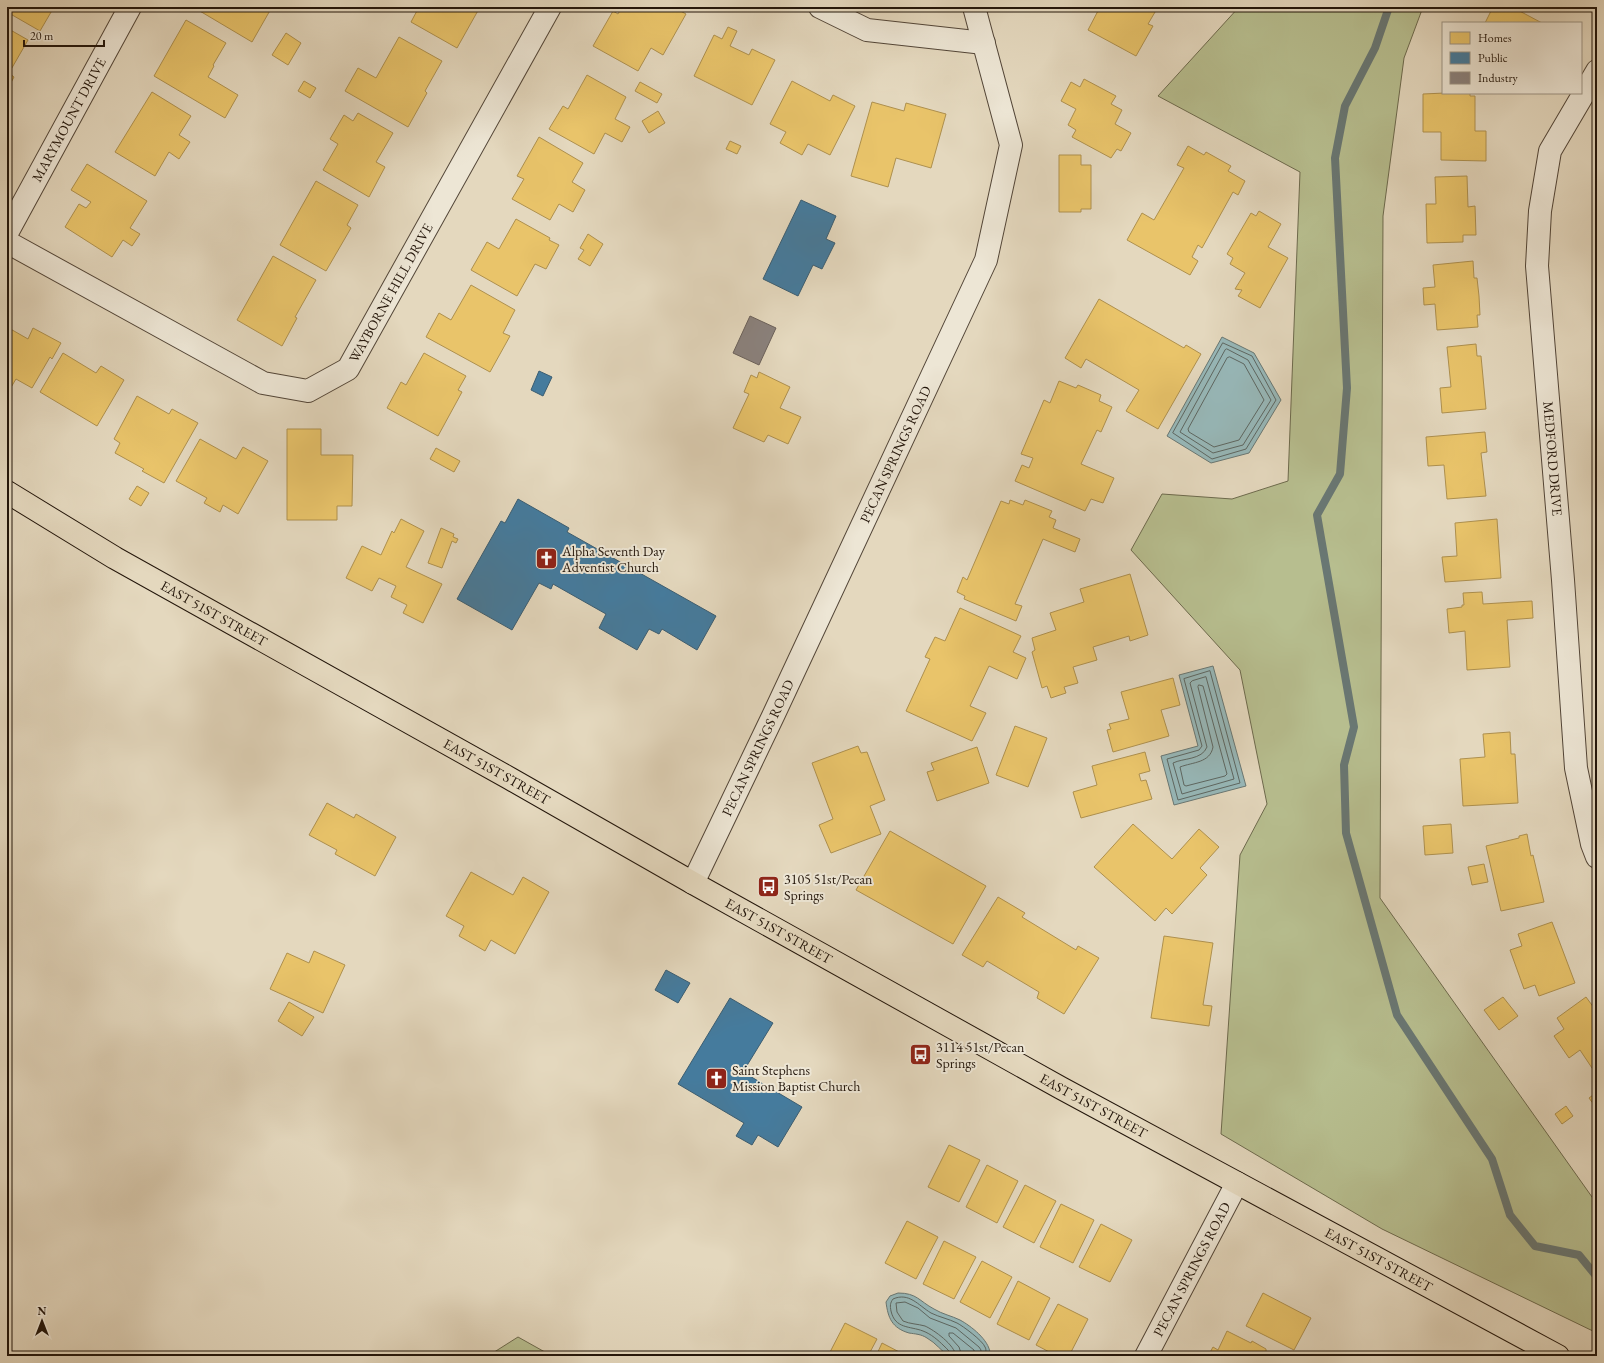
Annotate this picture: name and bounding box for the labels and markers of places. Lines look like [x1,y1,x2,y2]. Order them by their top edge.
place label: Alpha Seventh Day Adventist Church [561,542,666,576]
church icon: Alpha Seventh Day Adventist Church [534,546,560,572]
place label: 3105 51st/Pecan Springs [784,870,873,904]
bus stop icon: 3105 51st/Pecan Springs [755,874,781,900]
place label: 3114 51st/Pecan Springs [936,1038,1025,1072]
bus stop icon: 3114 51st/Pecan Springs [908,1042,934,1068]
place label: Saint Stephens Mission Baptist Church [732,1061,860,1095]
church icon: Saint Stephens Mission Baptist Church [704,1065,730,1091]

